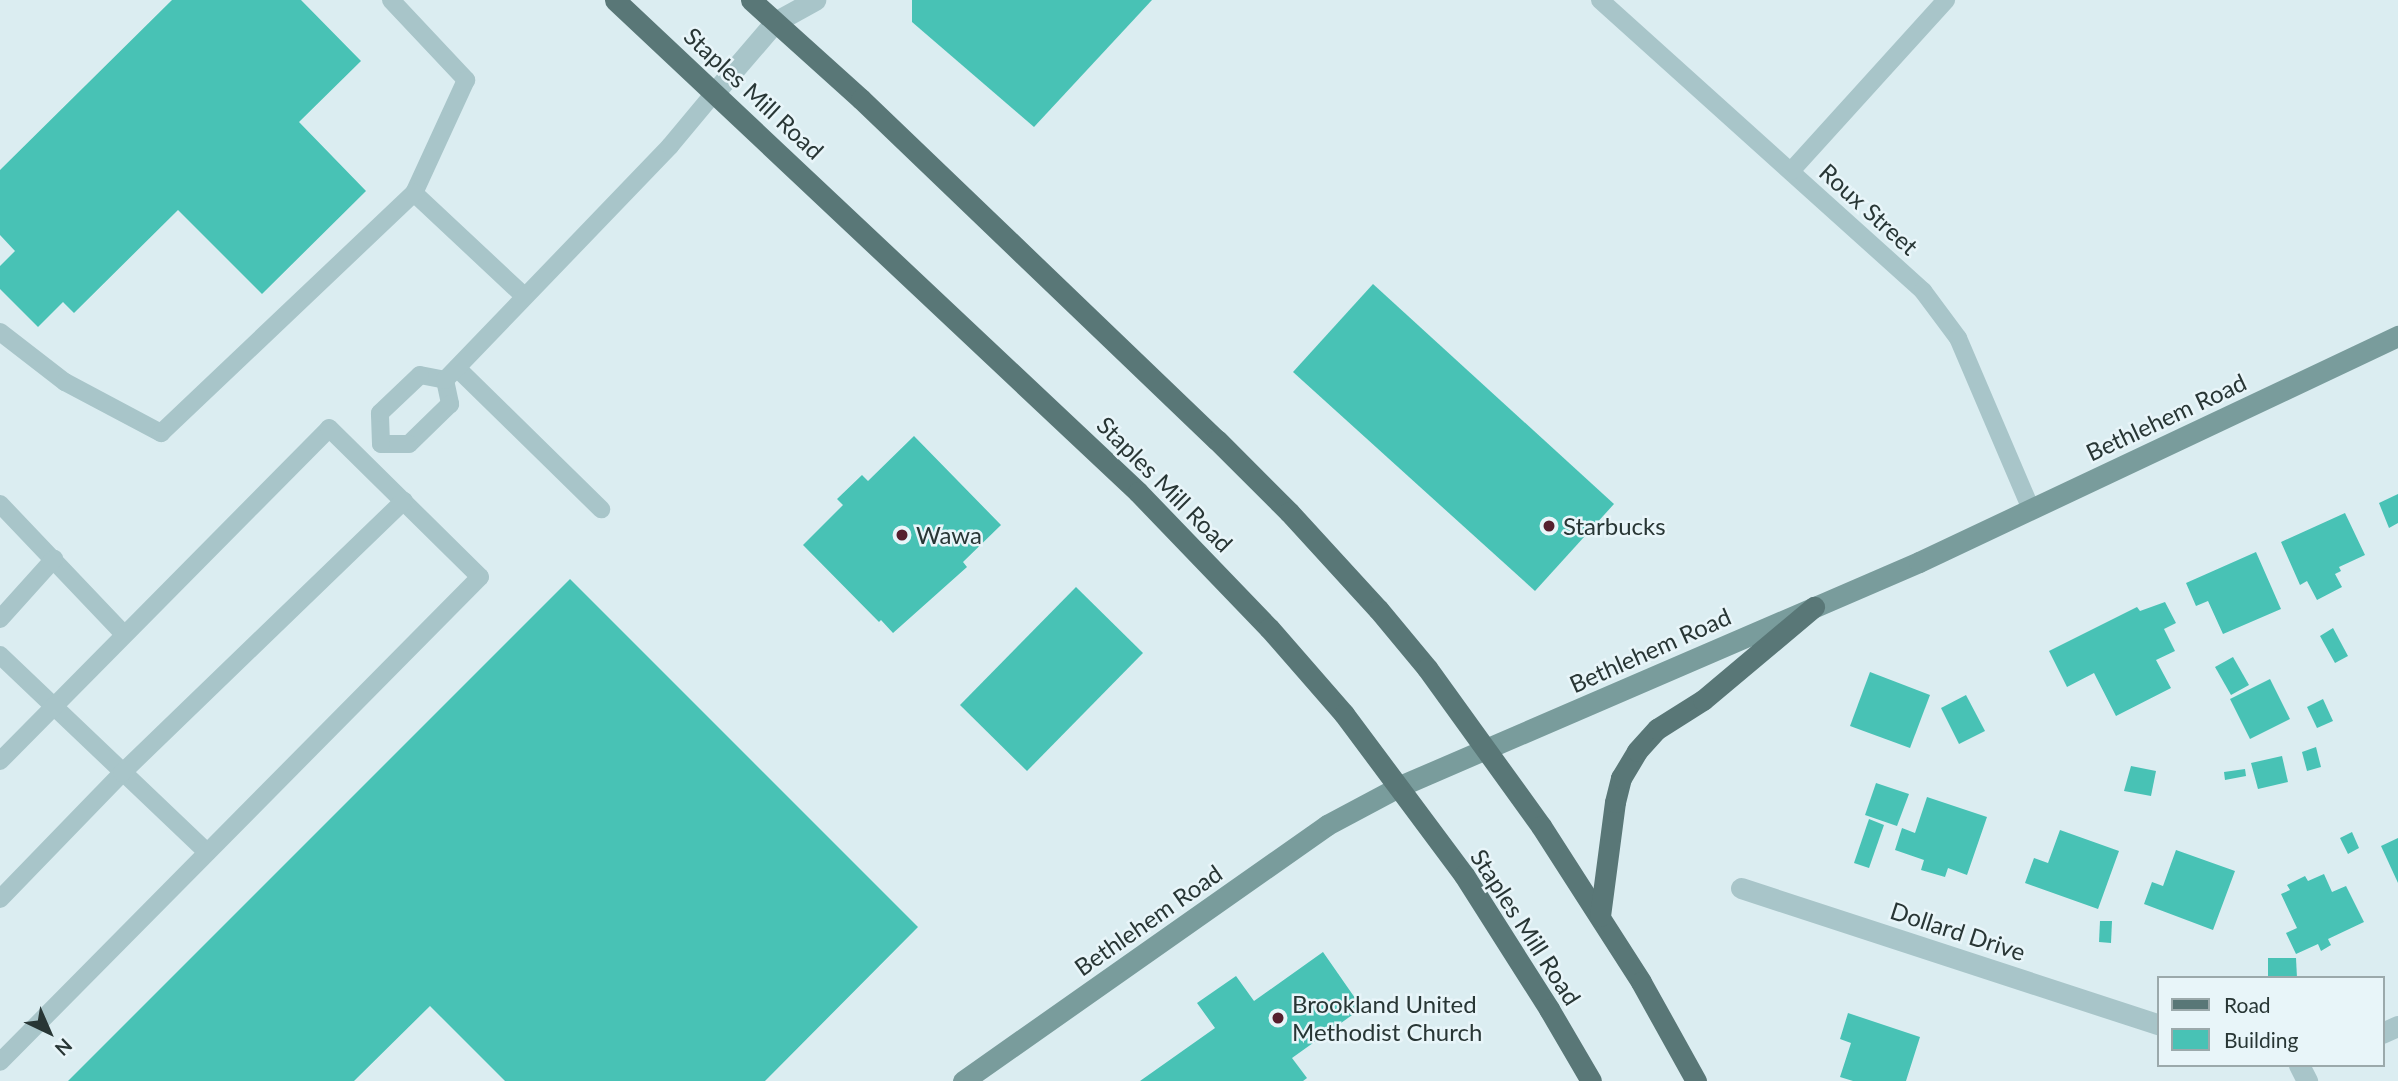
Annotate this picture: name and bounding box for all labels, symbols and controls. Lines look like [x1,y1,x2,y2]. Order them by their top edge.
street label: Staples Mill Road [678,21,830,165]
street label: Roux Street [1814,157,1924,261]
street label: Bethlehem Road [2081,367,2251,467]
street label: Staples Mill Road [1091,410,1239,558]
place label: Starbucks [1563,512,1666,540]
marker: Starbucks [1541,518,1557,534]
place label: Wawa [916,521,982,549]
marker: Wawa [894,527,910,543]
street label: Bethlehem Road [1565,602,1735,698]
street label: Staples Mill Road [1465,844,1587,1010]
street label: Bethlehem Road [1069,858,1227,982]
street label: Dollard Drive [1887,896,2029,966]
legend [2156,976,2384,1067]
place label: Brookland United Methodist Church [1292,990,1482,1046]
text: Road [2224,992,2271,1017]
north arrow [14,997,84,1067]
marker: Brookland United Methodist Church [1270,1010,1286,1026]
text: Building [2224,1027,2299,1052]
text: N [51,1034,77,1061]

